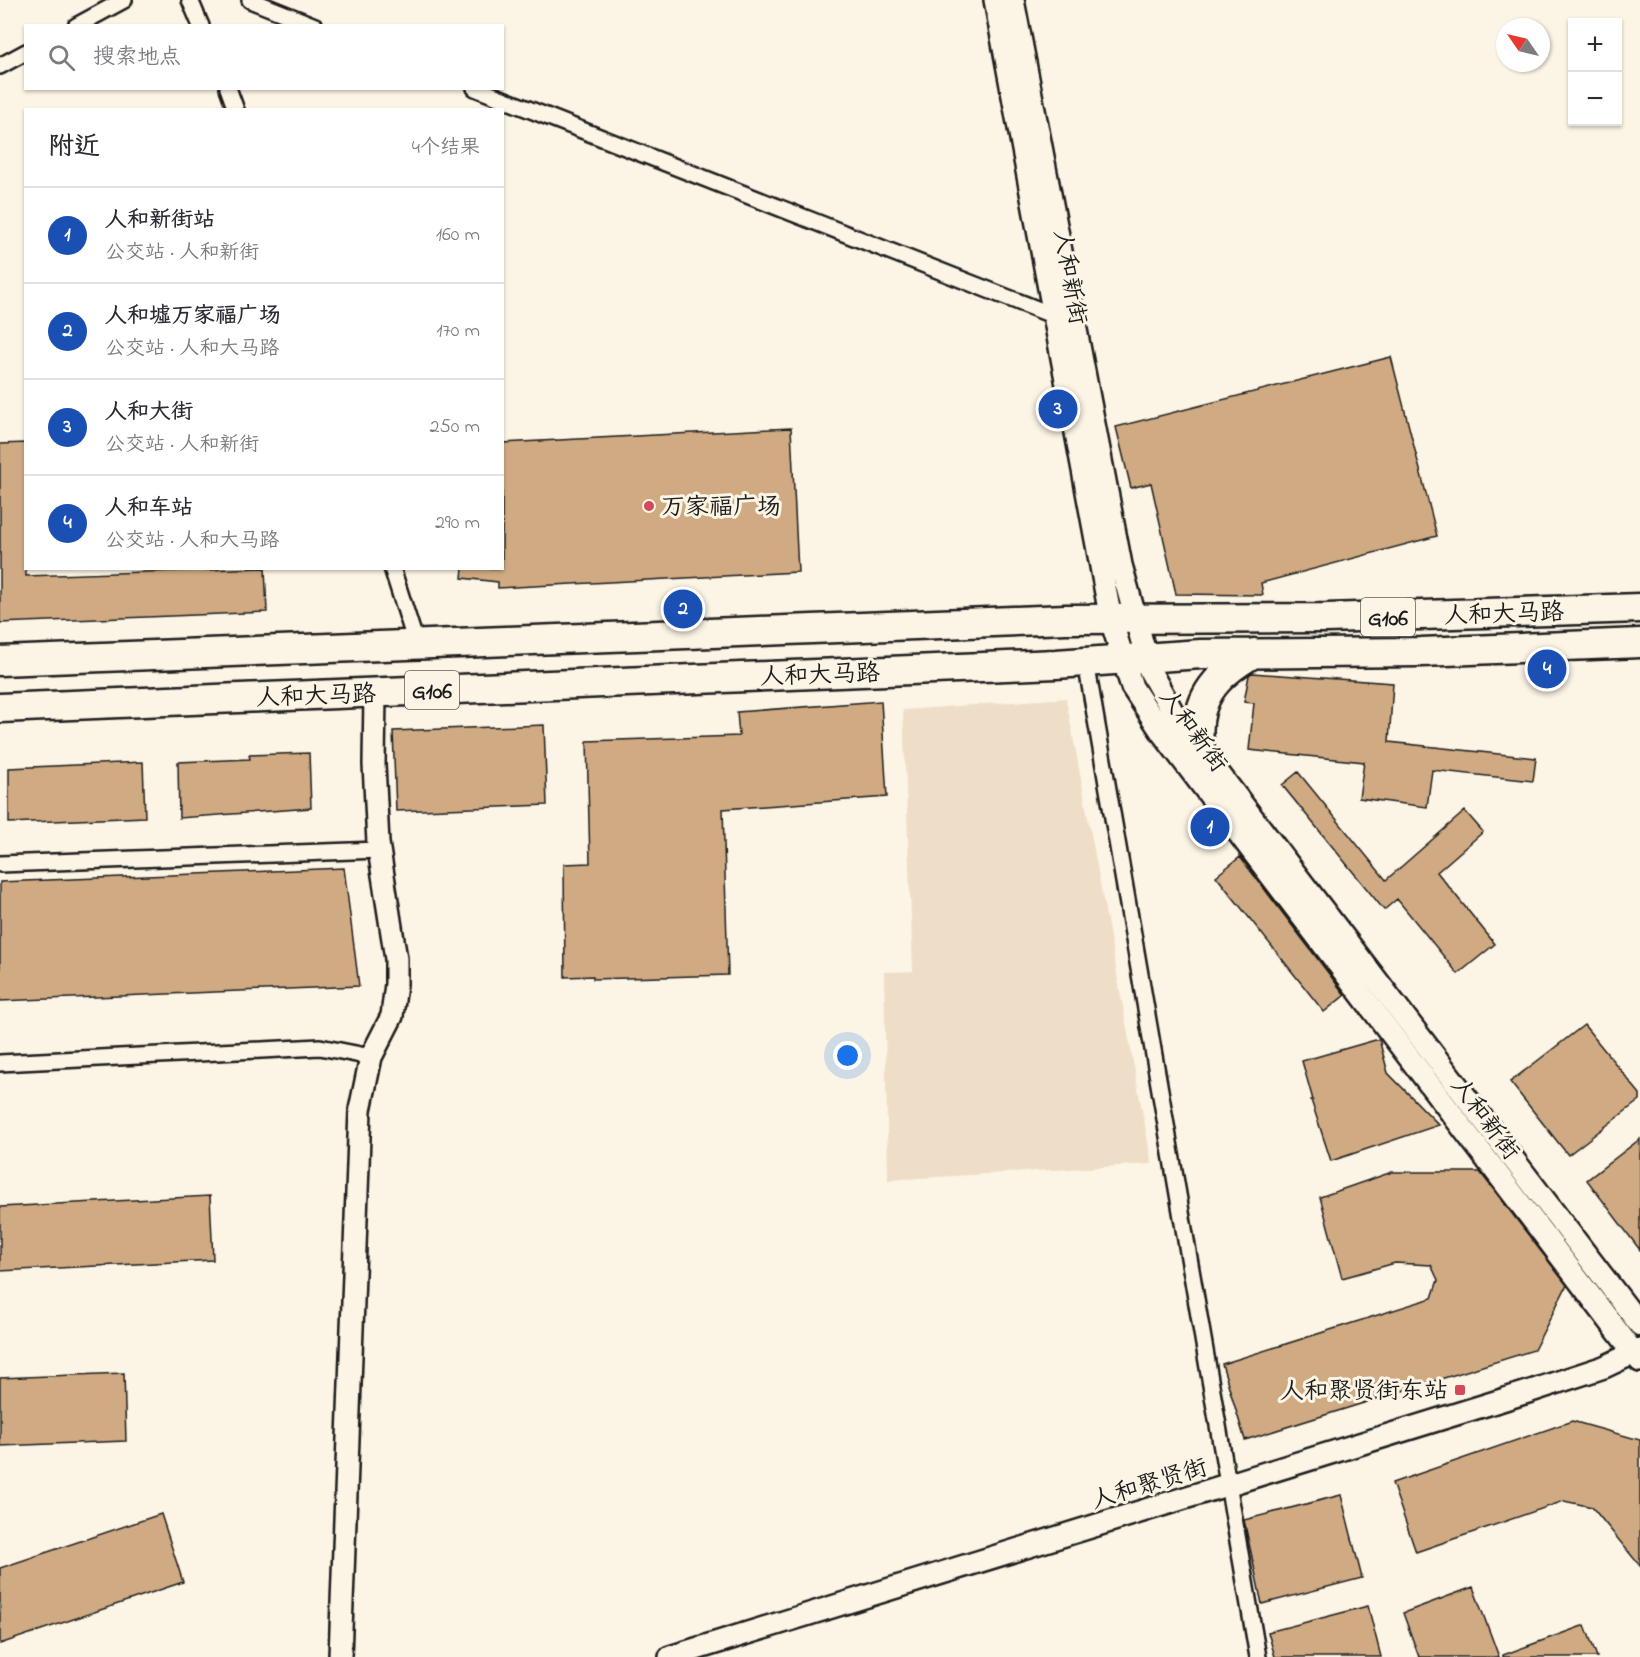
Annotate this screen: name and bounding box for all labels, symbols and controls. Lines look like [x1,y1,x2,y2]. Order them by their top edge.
north arrow [1496,18,1550,72]
map controls [1568,18,1622,126]
button: + [1568,18,1622,72]
search box [24,24,504,90]
icon: search [45,41,78,74]
text: 搜索地点 [93,42,181,74]
button: − [1568,72,1622,126]
text: 附近 [48,129,100,167]
text: 4个结果 [412,134,480,163]
text: 人和新街站 [105,205,215,237]
text: 1 [64,221,71,250]
text: 160 m [436,221,480,250]
street label: 人和新街 [1043,227,1094,328]
text: 公交站 · 人和新街 [105,239,259,268]
text: 人和墟万家福广场 [105,301,281,333]
text: 2 [63,317,72,346]
text: 170 m [436,317,480,346]
text: 公交站 · 人和大马路 [105,335,279,364]
pin: 3 [1038,386,1078,432]
text: 人和大街 [105,397,193,429]
text: 3 [63,413,72,442]
text: 250 m [429,413,480,442]
text: 公交站 · 人和新街 [105,431,259,460]
place label: 万家福广场 [661,491,781,526]
text: 人和车站 [105,493,193,525]
marker: 万家福广场 [642,499,656,513]
text: 4 [63,509,72,538]
text: 290 m [435,509,480,538]
text: 公交站 · 人和大马路 [105,527,279,556]
pin: 2 [664,586,702,632]
street label: 人和大马路 [1444,596,1565,635]
road number: G106 [1361,598,1415,636]
pin: 4 [1528,646,1566,692]
street label: 人和大马路 [760,657,881,696]
road number: G106 [405,671,459,709]
street label: 人和大马路 [256,678,377,717]
street label: 人和新街 [1150,682,1234,781]
pin: 1 [1190,804,1230,850]
your location [833,1041,862,1070]
street label: 人和新街 [1441,1071,1527,1168]
place label: 人和聚贤街东站 [1280,1375,1448,1410]
marker: 人和聚贤街东站 [1453,1383,1467,1397]
street label: 人和聚贤街 [1087,1451,1212,1520]

